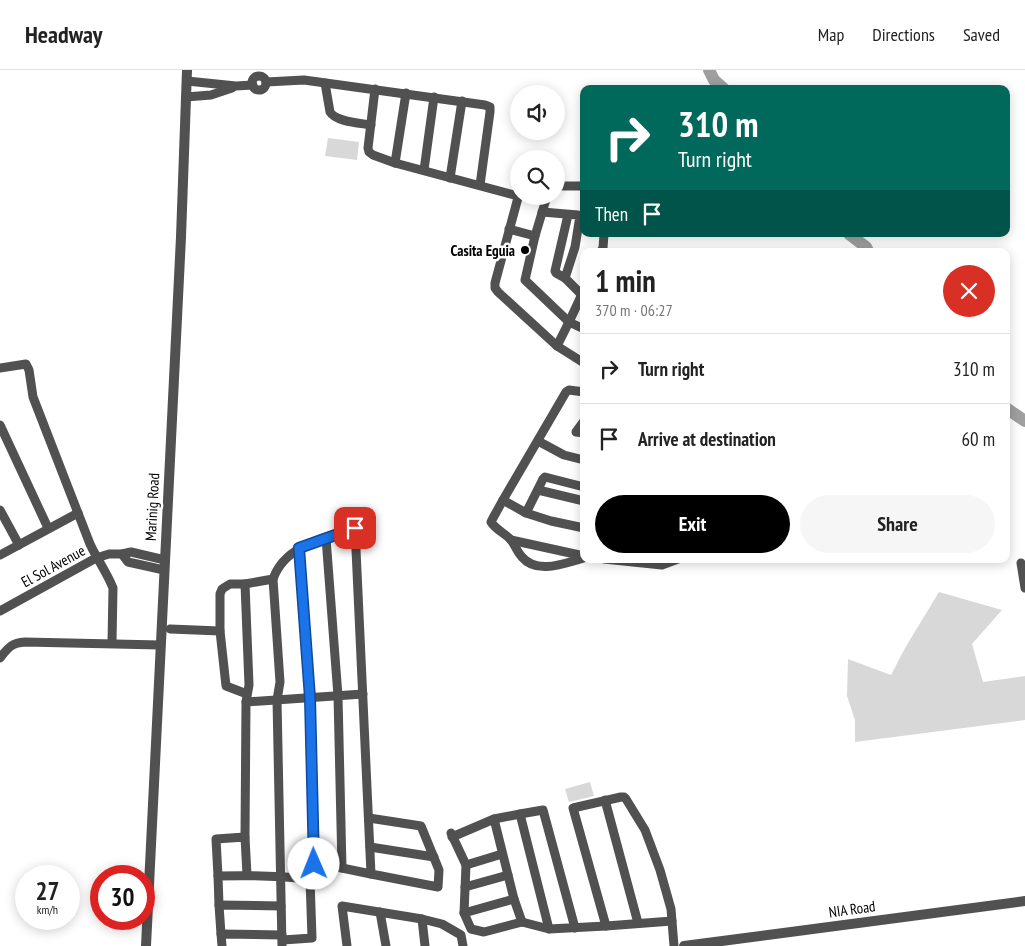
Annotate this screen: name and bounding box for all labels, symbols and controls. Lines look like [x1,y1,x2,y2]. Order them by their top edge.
text: Headway [25,19,102,50]
text: Map [818,23,844,46]
text: Directions [872,23,935,46]
text: Saved [963,23,1000,46]
map controls [510,85,565,205]
button: sound [510,85,565,140]
text: 310 m [678,101,759,147]
icon: right [595,105,660,170]
text: Turn right [678,145,752,173]
button: search [510,150,565,205]
icon: arrive [638,200,666,228]
text: Then [595,202,628,226]
place label: Casita Eguia [450,241,515,260]
marker: Casita Eguia [519,244,531,256]
text: 1 min [595,261,656,300]
button: close [943,265,995,317]
text: 370 m · 06:27 [595,300,673,320]
icon: right [595,355,623,383]
text: Turn right [638,357,704,381]
text: 310 m [953,357,995,381]
icon: arrive [595,425,623,453]
text: Arrive at destination [638,427,776,451]
text: 60 m [962,427,995,451]
street label: Marinig Road [141,473,163,541]
button: Exit [595,495,790,553]
button: Share [800,495,995,553]
pin [334,507,376,549]
icon: arrive [341,514,369,542]
street label: El Sol Avenue [18,541,88,591]
position arrow [287,837,339,889]
speed limit sign: 30 [90,865,155,930]
text: 27 [36,875,59,907]
street label: NIA Road [827,896,877,922]
text: km/h [37,902,58,917]

